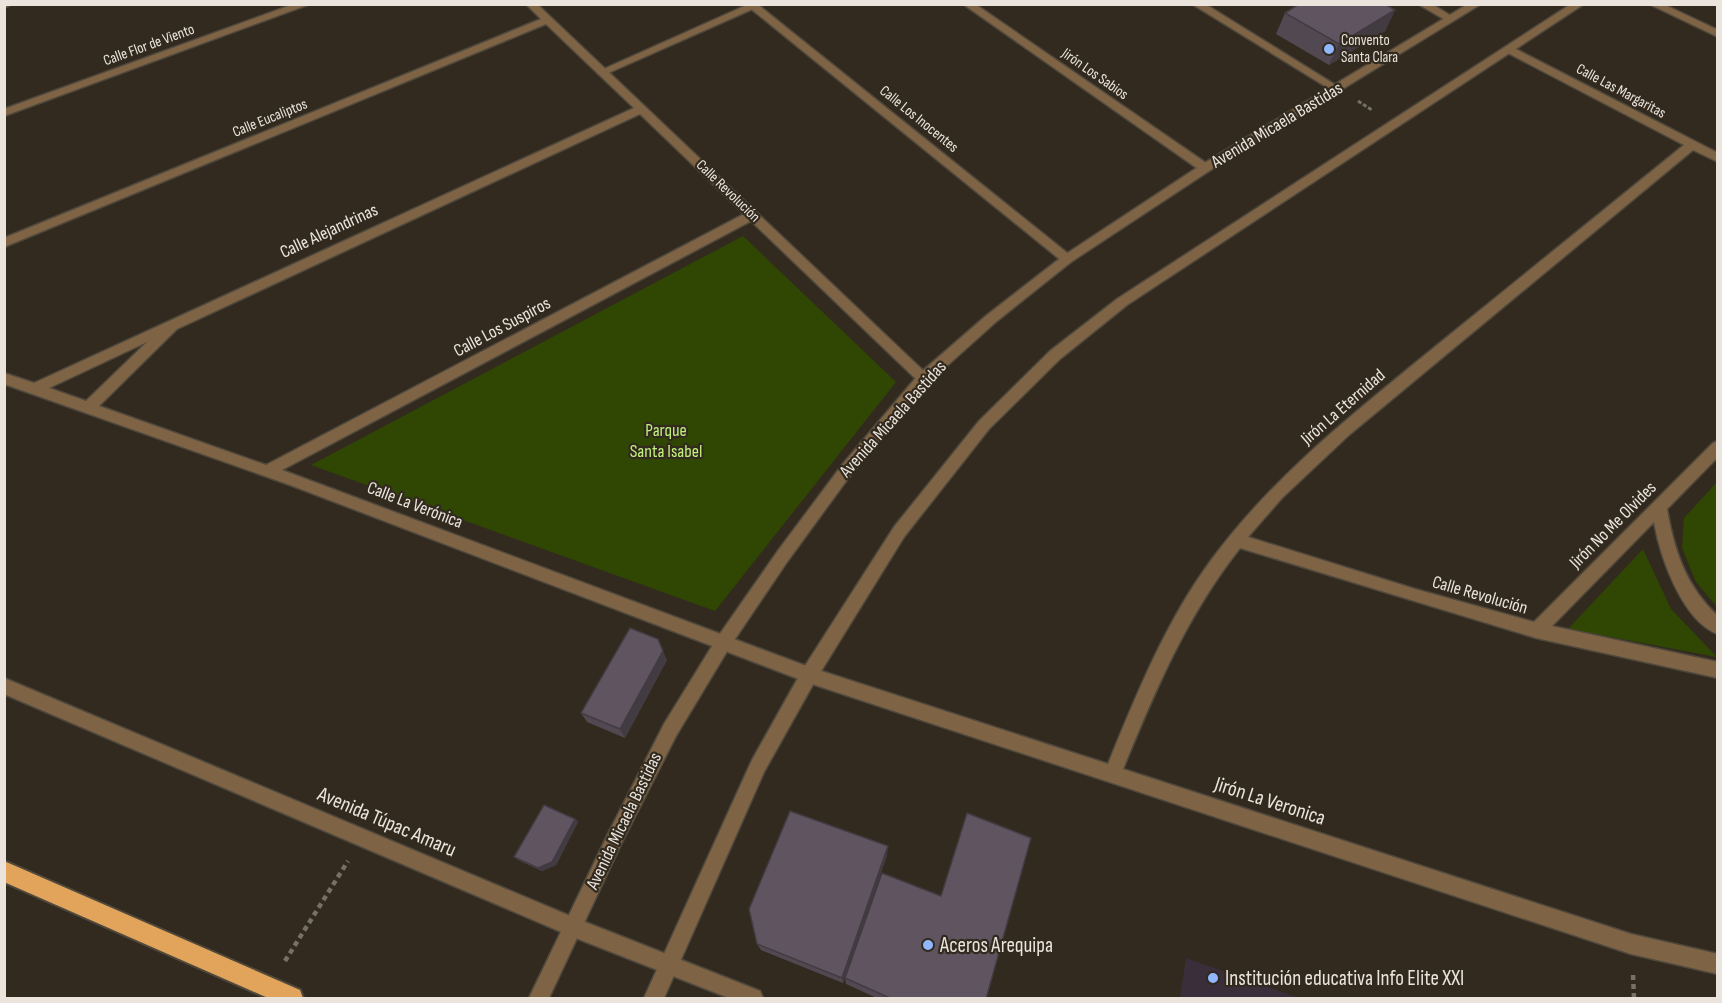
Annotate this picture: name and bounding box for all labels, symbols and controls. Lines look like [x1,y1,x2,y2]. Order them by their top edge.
street label: Calle Flor de Viento [101,20,197,70]
place label: Convento Santa Clara [1341,31,1398,67]
marker: Convento Santa Clara [1322,42,1336,56]
street label: Jirón Los Sabios [1057,44,1132,104]
street label: Calle Las Margaritas [1573,59,1669,123]
street label: Avenida Micaela Bastidas [1207,78,1346,173]
street label: Calle Los Inocentes [876,81,962,157]
street label: Calle Eucaliptos [230,94,310,142]
street label: Calle Revolución [692,156,764,226]
street label: Calle Alejandrinas [277,199,381,263]
street label: Calle Los Suspiros [450,293,554,361]
street label: Avenida Micaela Bastidas [835,356,951,482]
street label: Jirón La Eternidad [1296,365,1389,450]
park label: Parque Santa Isabel [630,420,702,462]
street label: Calle La Verónica [364,477,466,533]
street label: Jirón No Me Olvides [1565,477,1661,573]
street label: Calle Revolución [1430,571,1530,619]
street label: Avenida Micaela Bastidas [581,749,666,894]
street label: Jirón La Veronica [1211,771,1328,831]
street label: Avenida Túpac Amaru [313,781,460,862]
place label: Aceros Arequipa [939,933,1053,958]
marker: Aceros Arequipa [921,938,935,952]
place label: Institución educativa Info Elite XXI [1225,966,1464,991]
marker: Institución educativa Info Elite XXI [1206,971,1220,985]

